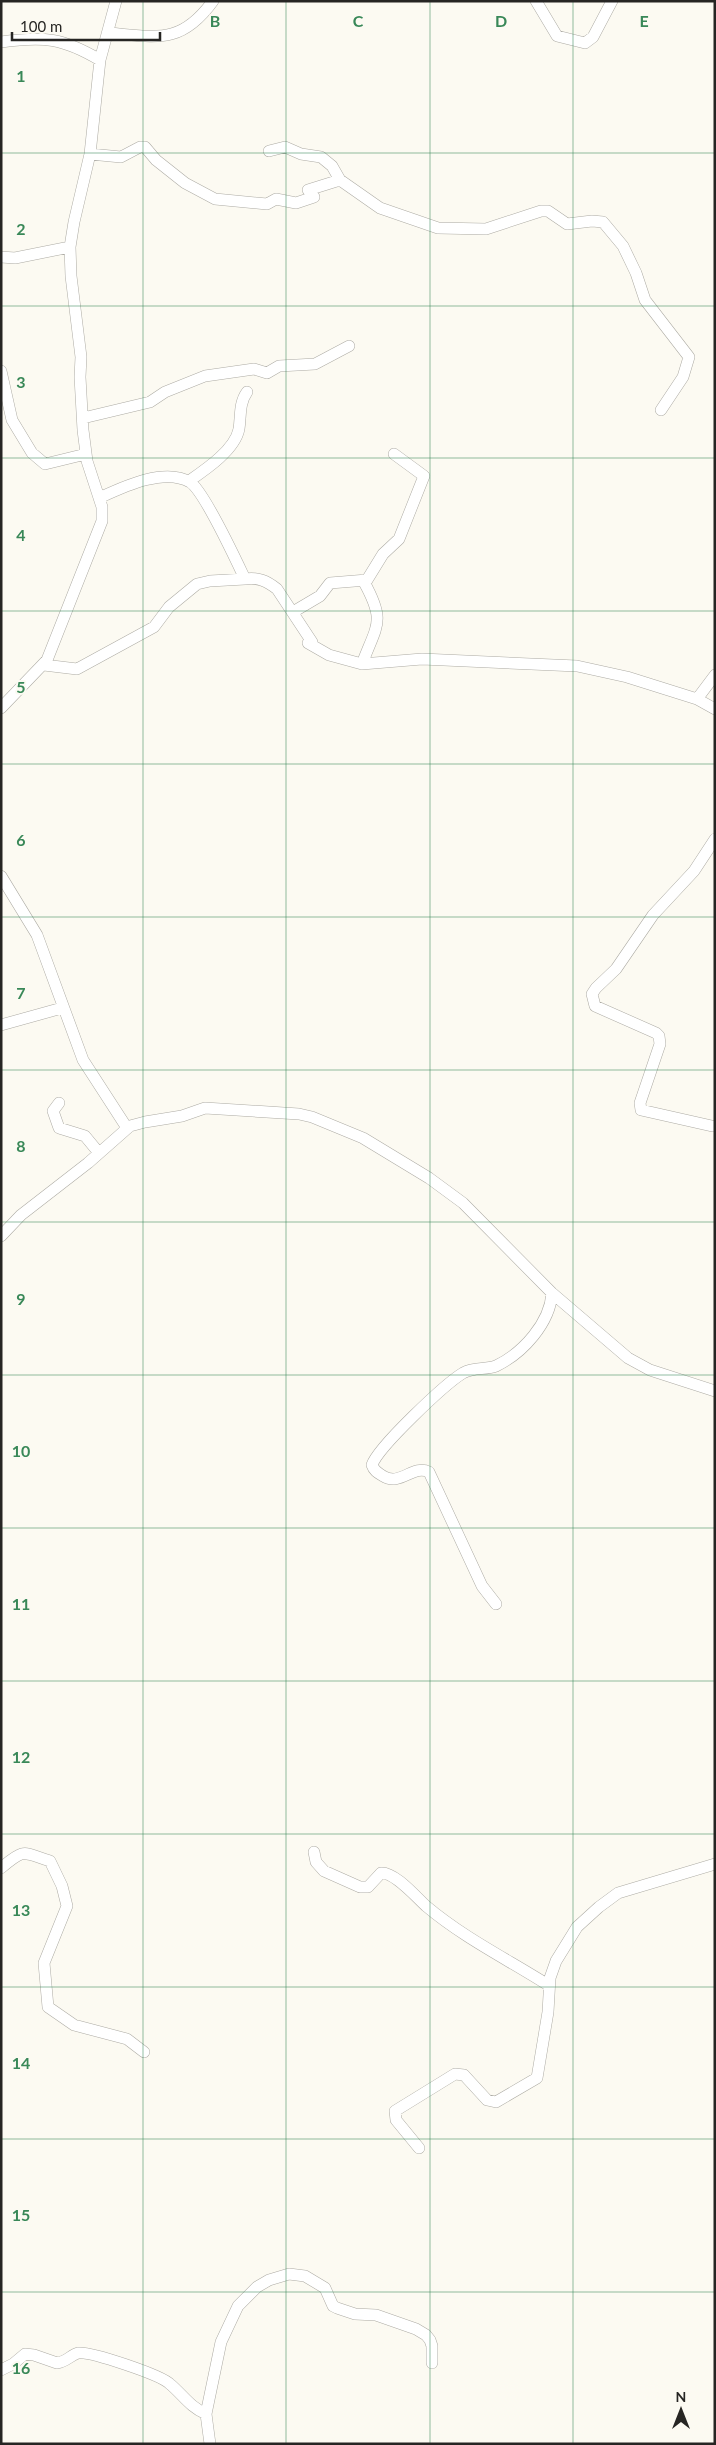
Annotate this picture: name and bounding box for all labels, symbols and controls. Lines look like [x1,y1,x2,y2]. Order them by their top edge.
scale bar [12,10,160,42]
text: B [210,11,220,30]
text: C [353,11,364,30]
text: D [495,11,507,30]
text: E [639,11,649,30]
text: 100 m [20,17,62,35]
text: 1 [16,66,26,85]
text: 2 [16,219,26,238]
text: 3 [16,372,26,391]
text: 4 [16,525,26,544]
text: 5 [16,677,26,696]
text: 6 [16,830,26,849]
text: 7 [16,983,26,1002]
text: 8 [16,1136,26,1155]
text: 9 [16,1289,26,1308]
text: 10 [12,1441,30,1460]
text: 11 [12,1594,30,1613]
text: 12 [12,1747,30,1766]
text: 13 [12,1900,30,1919]
text: 14 [12,2053,30,2072]
text: 15 [12,2205,30,2224]
text: 16 [12,2358,30,2377]
north arrow [656,2385,706,2435]
text: N [676,2388,686,2405]

